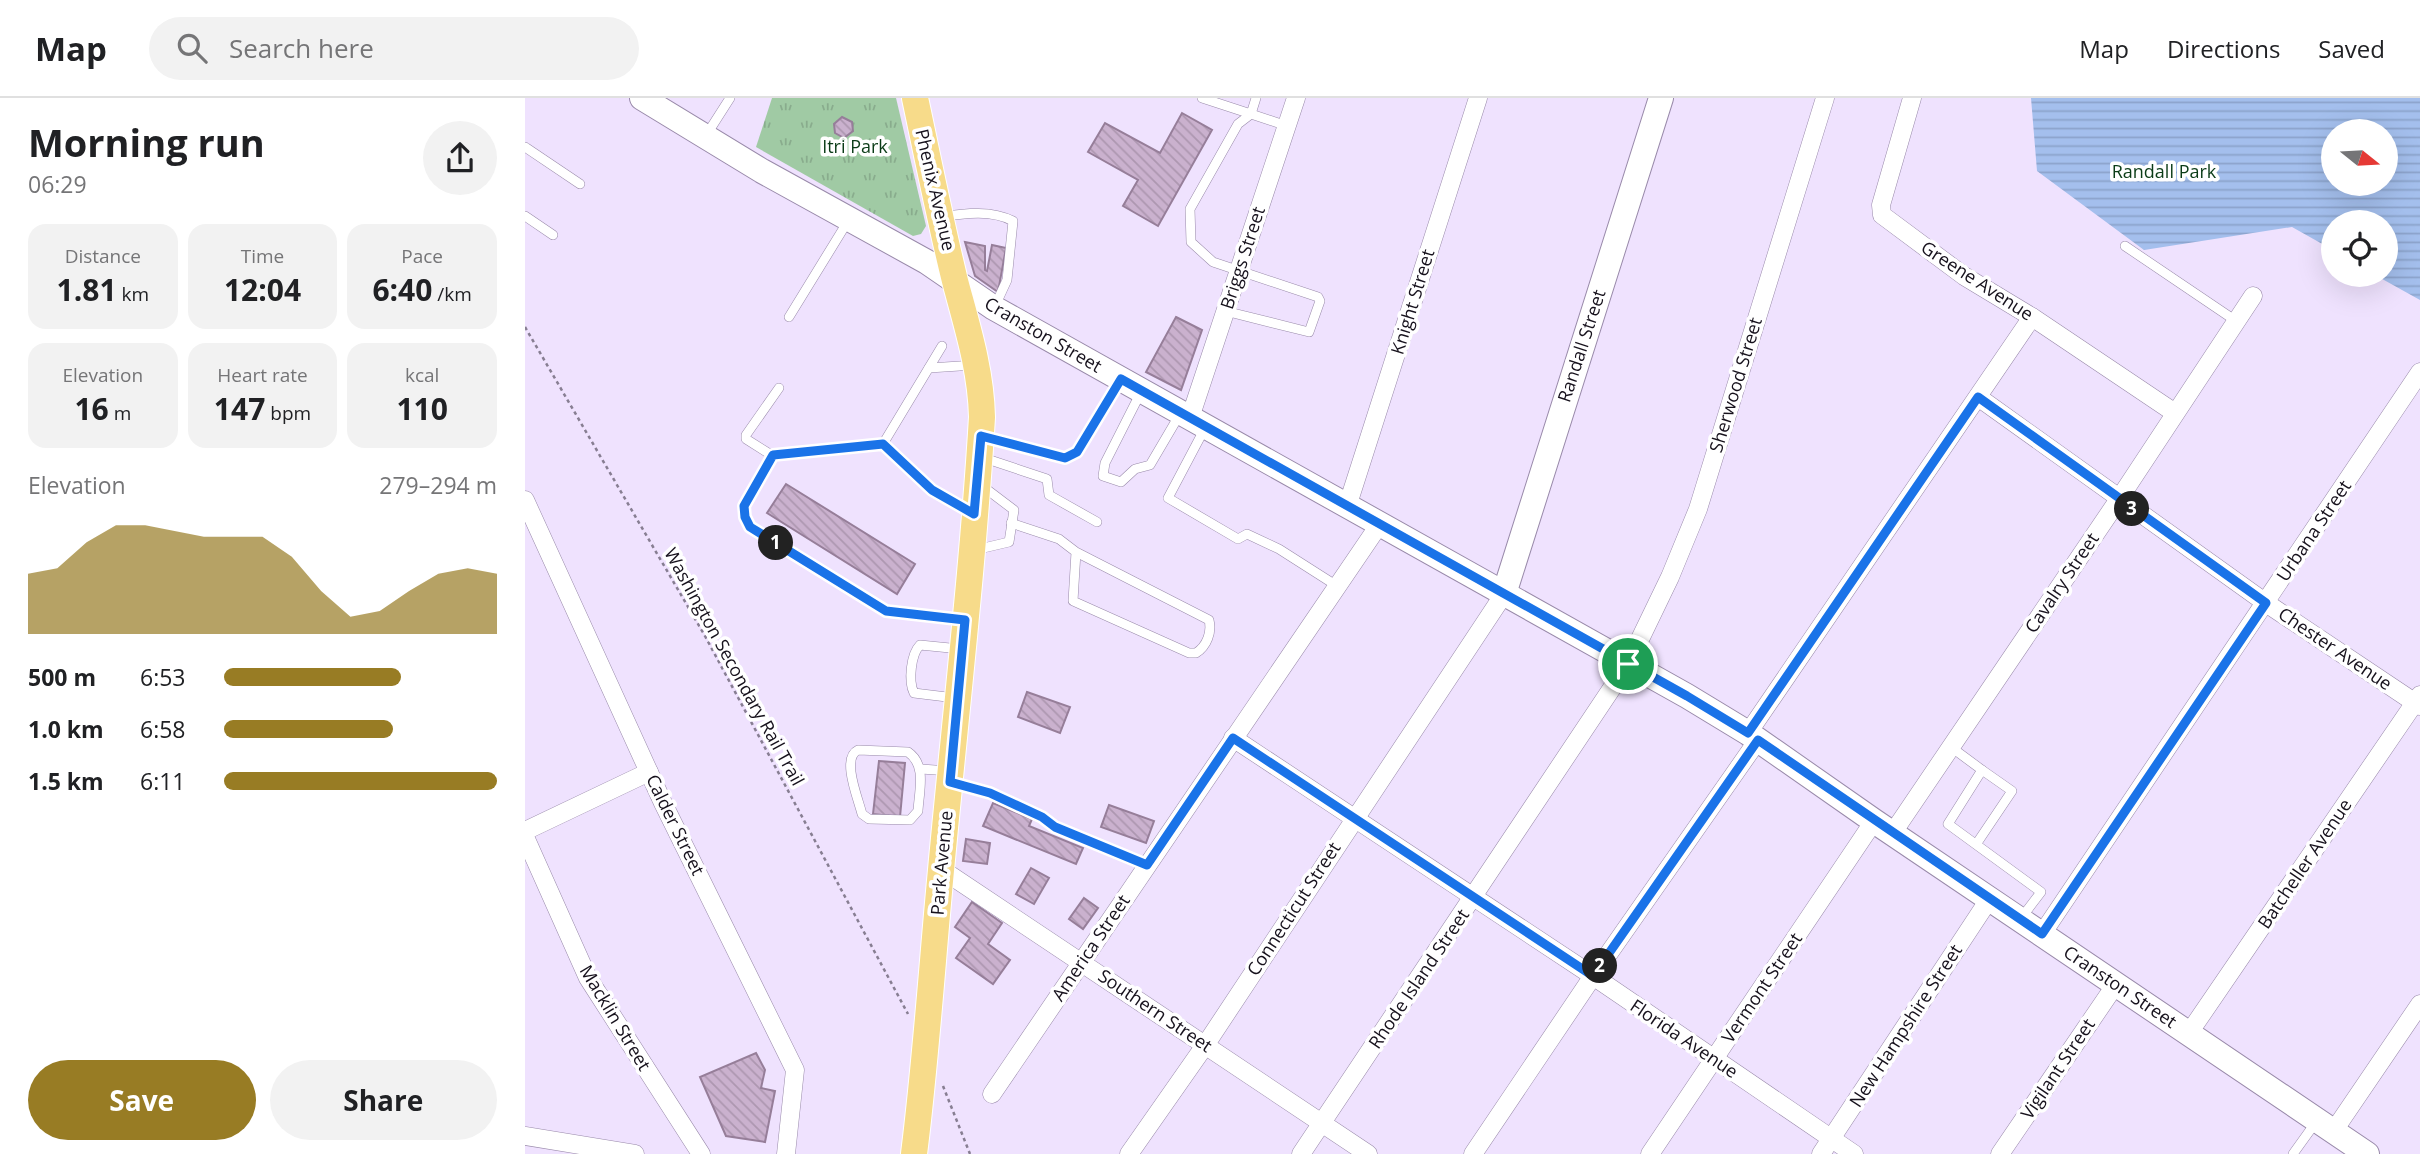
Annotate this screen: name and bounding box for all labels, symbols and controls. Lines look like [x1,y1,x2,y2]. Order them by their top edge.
search box [149,17,639,80]
text: Map [35,26,107,71]
icon: search [173,29,211,67]
text: Search here [229,30,374,66]
text: Map [2079,32,2129,65]
text: Directions [2167,32,2280,65]
text: Saved [2318,32,2385,65]
text: Morning run [28,116,265,168]
north arrow [2321,119,2397,196]
map controls [2321,119,2398,287]
button: share [423,121,497,195]
street label: Phenix Avenue [910,127,962,253]
park label: Itri Park [822,134,888,158]
park label: Randall Park [2112,159,2217,183]
text: 06:29 [28,168,87,200]
street label: Briggs Street [1214,203,1270,312]
button: locate [2321,210,2398,287]
street label: Greene Avenue [1917,235,2038,325]
text: Distance [65,243,141,269]
text: Time [241,243,284,269]
text: Pace [401,243,443,269]
street label: Knight Street [1385,246,1439,357]
text: 1.81 [57,269,117,310]
text: 12:04 [224,269,301,310]
text: 6:40 [372,269,432,310]
text: km [117,281,149,307]
text: /km [432,281,472,307]
street label: Randall Street [1552,286,1611,405]
street label: Cranston Street [981,291,1106,377]
street label: Sherwood Street [1703,314,1767,455]
text: Elevation [62,362,143,388]
text: Heart rate [217,362,308,388]
text: kcal [405,362,439,388]
text: 16 [74,388,109,429]
text: 147 [214,388,265,429]
text: 110 [396,388,448,429]
text: m [109,400,131,426]
text: bpm [265,400,311,426]
text: Elevation [28,469,126,501]
text: 279–294 m [379,469,497,501]
street label: Urbana Street [2270,475,2356,586]
pin: 3 [2115,492,2149,526]
text: 3 [2126,495,2137,521]
pin: 1 [758,526,793,560]
street label: Cavalry Street [2019,528,2104,637]
text: 1 [770,529,781,555]
street label: Washington Secondary Rail Trail [659,543,810,790]
street label: Chester Avenue [2274,601,2397,695]
pin [1598,634,1658,694]
icon: arrive [1609,645,1647,683]
text: 500 m [28,661,96,693]
text: 6:53 [140,661,186,693]
text: 1.0 km [28,713,104,745]
text: 6:58 [140,713,186,745]
text: 1.5 km [28,765,104,797]
text: 6:11 [140,765,186,797]
street label: Calder Street [641,770,711,879]
street label: Batcheller Avenue [2252,794,2357,933]
street label: Park Avenue [924,810,958,916]
street label: Connecticut Street [1241,837,1345,980]
street label: America Street [1046,889,1135,1005]
street label: Rhode Island Street [1362,904,1474,1053]
street label: Vermont Street [1715,928,1807,1047]
street label: New Hampshire Street [1843,939,1967,1112]
street label: Cranston Street [2059,939,2182,1033]
pin: 2 [1583,948,1617,984]
text: 2 [1594,952,1605,978]
street label: Macklin Street [575,960,657,1075]
street label: Southern Street [1094,963,1217,1057]
street label: Florida Avenue [1626,993,1743,1083]
street label: Vigilant Street [2015,1013,2100,1123]
button: Save [28,1060,256,1140]
button: Share [270,1060,497,1140]

